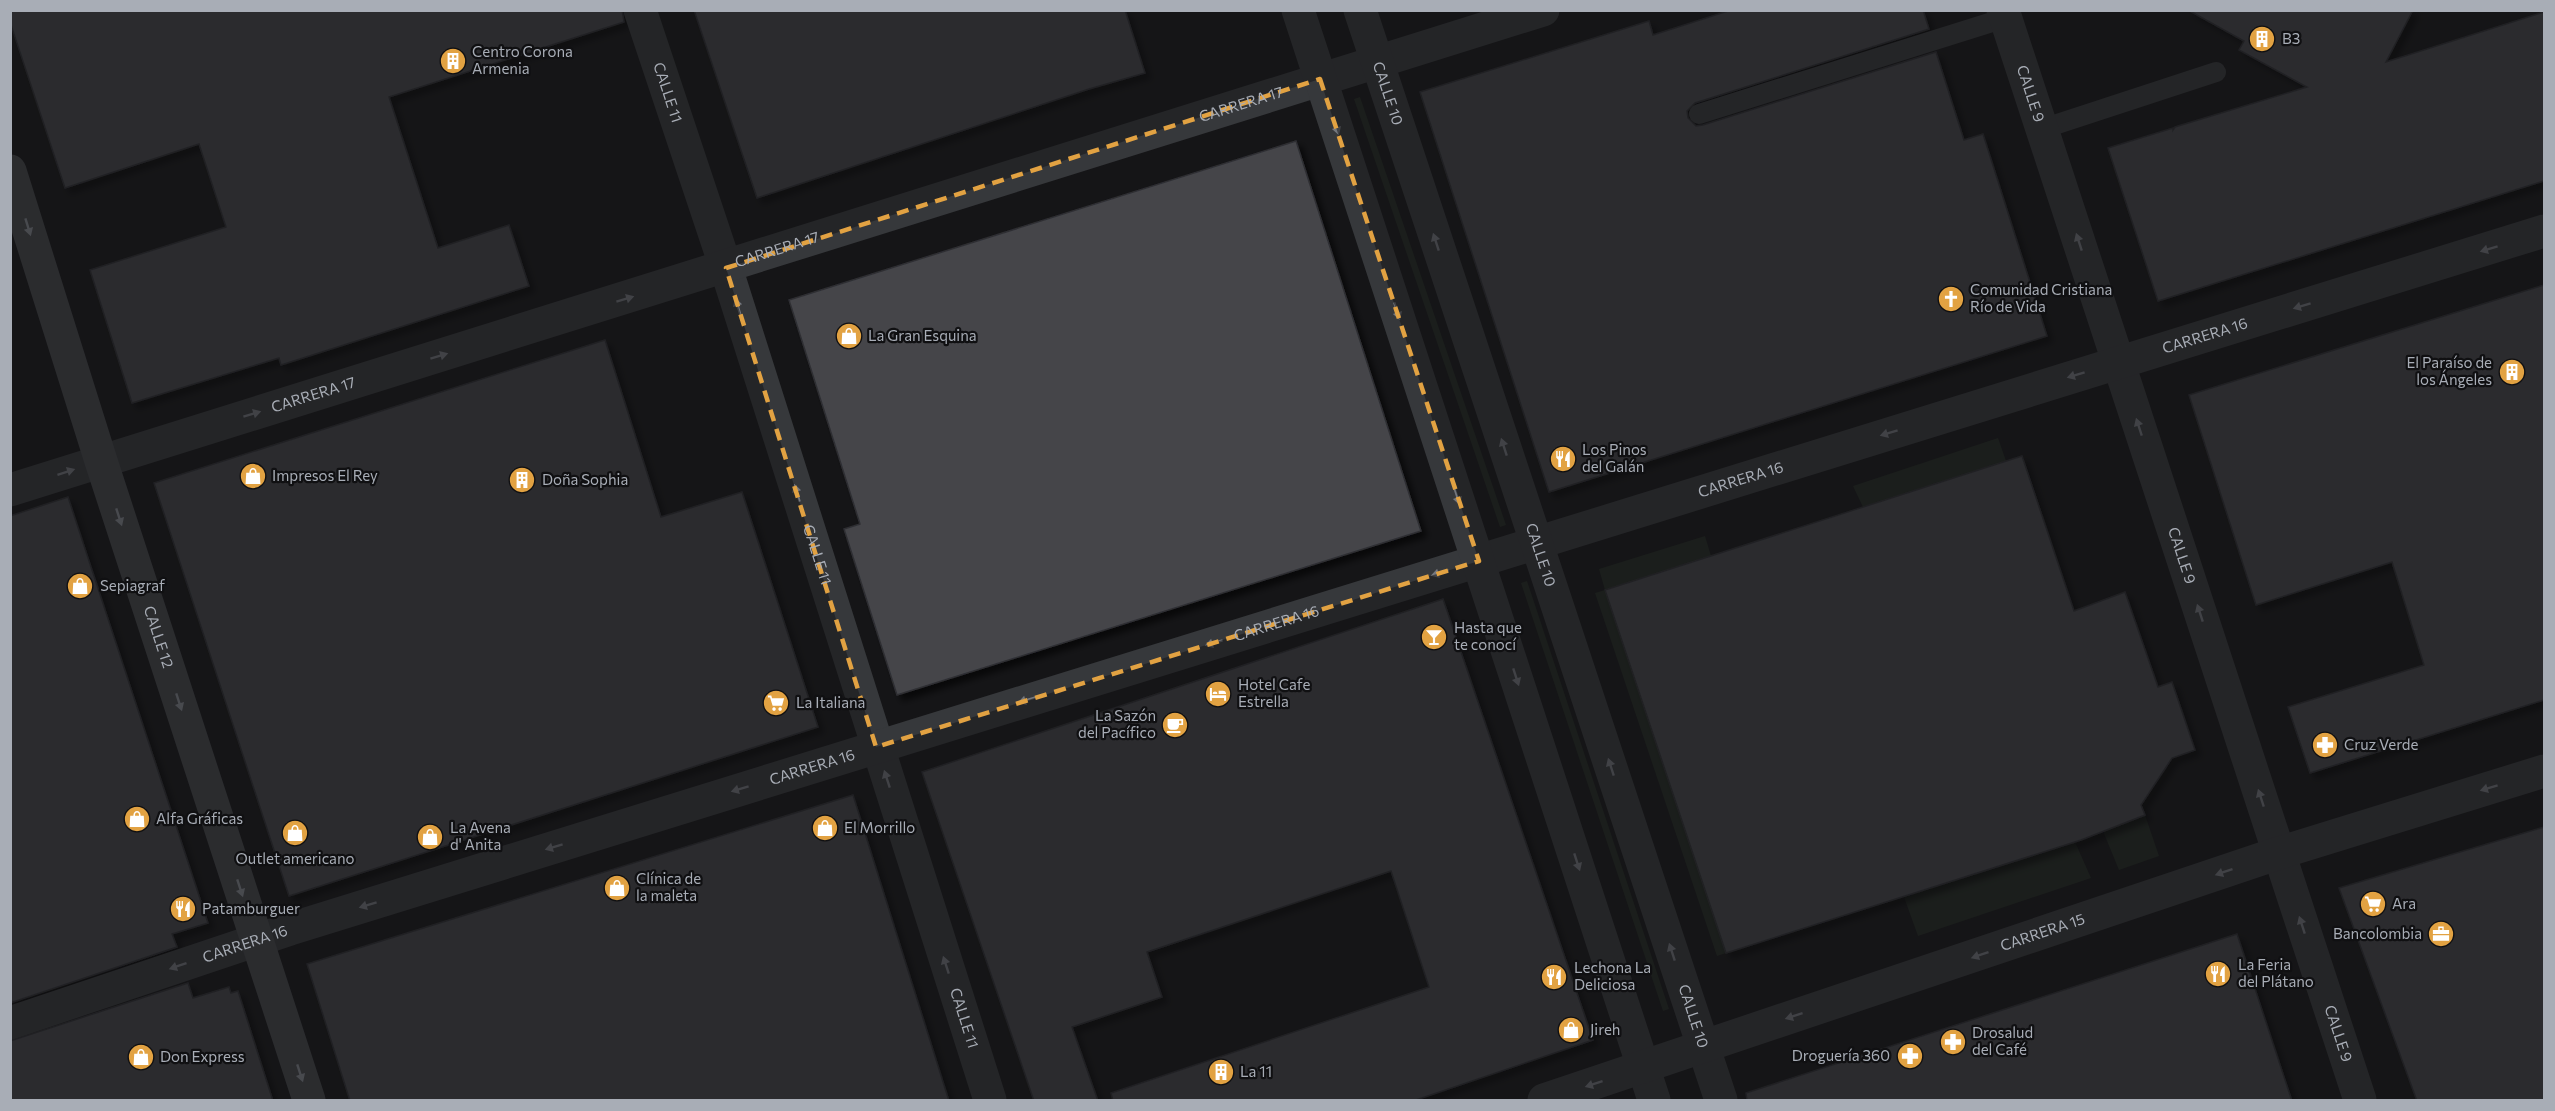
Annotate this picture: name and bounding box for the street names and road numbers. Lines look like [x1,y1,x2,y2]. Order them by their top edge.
street label: CALLE 10 [1370,59,1408,127]
street label: CALLE 11 [650,60,687,125]
street label: CALLE 9 [2014,63,2049,124]
street label: CARRERA 17 [1196,82,1285,125]
street label: CARRERA 17 [733,227,821,270]
street label: CARRERA 16 [2160,313,2250,357]
street label: CARRERA 17 [269,372,358,416]
street label: CARRERA 16 [1695,457,1785,500]
street label: CALLE 10 [1523,521,1560,589]
street label: CALLE 11 [800,522,836,587]
street label: CALLE 9 [2165,524,2200,586]
street label: CARRERA 16 [1231,601,1321,644]
street label: CALLE 12 [141,603,178,670]
street label: CARRERA 16 [767,745,857,788]
street label: CARRERA 15 [1998,909,2087,954]
street label: CARRERA 16 [200,921,290,966]
street label: CALLE 10 [1675,982,1713,1050]
street label: CALLE 11 [947,985,983,1050]
street label: CALLE 9 [2321,1003,2357,1064]

